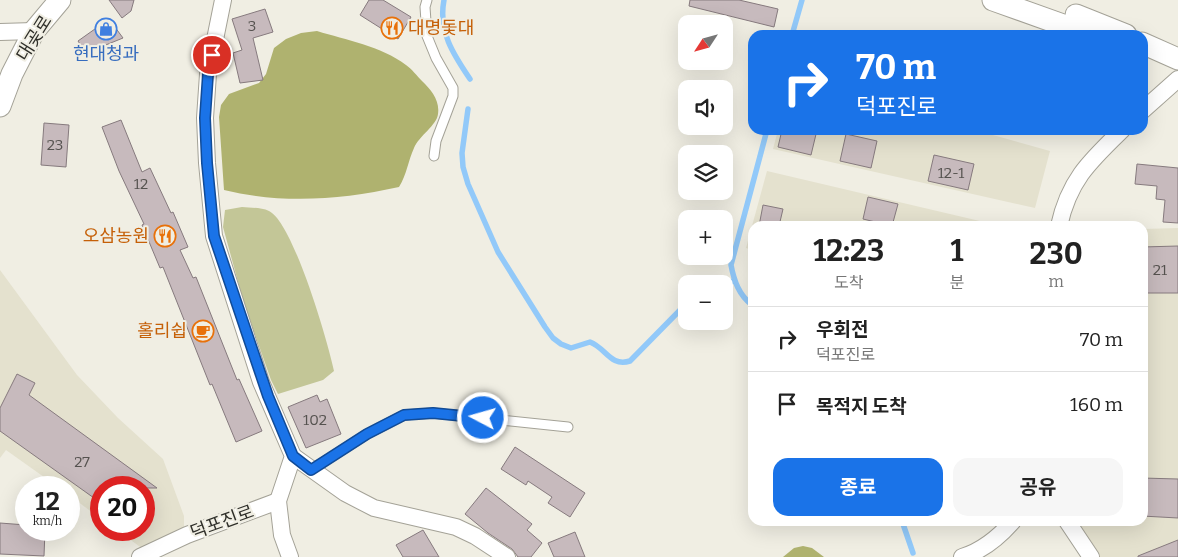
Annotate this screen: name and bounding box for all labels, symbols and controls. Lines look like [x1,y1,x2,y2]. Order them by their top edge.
street label: 대곶로 [12,11,56,65]
north arrow [678,15,732,70]
map controls [678,15,733,330]
restaurant icon: 대명돛대 [380,16,404,40]
shop icon: 현대청과 [94,17,118,41]
house number: 3 [248,17,256,35]
place label: 대명돛대 [408,17,474,39]
pin [191,34,233,76]
icon: arrive [198,41,226,69]
place label: 현대청과 [73,43,140,65]
text: 70 m [856,46,936,88]
icon: right [773,50,838,115]
button: sound [678,80,733,135]
text: 덕포진로 [856,93,937,120]
house number: 23 [47,136,63,154]
button: layers [678,145,733,200]
house number: 12-1 [938,164,964,182]
house number: 12 [134,175,148,193]
button: + [678,210,733,265]
restaurant icon: 오삼농원 [153,224,177,248]
place label: 오삼농원 [83,225,149,247]
text: 12:23 [813,233,884,269]
text: 1 [950,233,963,269]
text: 230 [1030,236,1083,272]
house number: 21 [1153,261,1167,279]
text: m [1048,272,1064,291]
text: 도착 [834,273,863,292]
text: 분 [950,273,964,292]
button: − [678,275,733,330]
text: 우회전 [816,318,868,341]
cafe icon: 홀리쉽 [191,319,215,343]
place label: 홀리쉽 [137,320,187,342]
icon: right [773,325,801,353]
text: 70 m [1080,328,1123,351]
text: 덕포진로 [816,345,875,364]
icon: arrive [773,390,801,418]
position arrow [456,391,508,443]
text: 160 m [1070,393,1123,416]
text: 목적지 도착 [816,395,907,418]
house number: 102 [303,411,327,429]
house number: 27 [74,453,90,471]
button: 종료 [773,458,943,516]
button: 공유 [953,458,1123,516]
speed limit sign: 20 [90,476,155,541]
text: 12 [35,487,60,517]
street label: 덕포진로 [187,500,257,544]
text: km/h [33,514,62,528]

